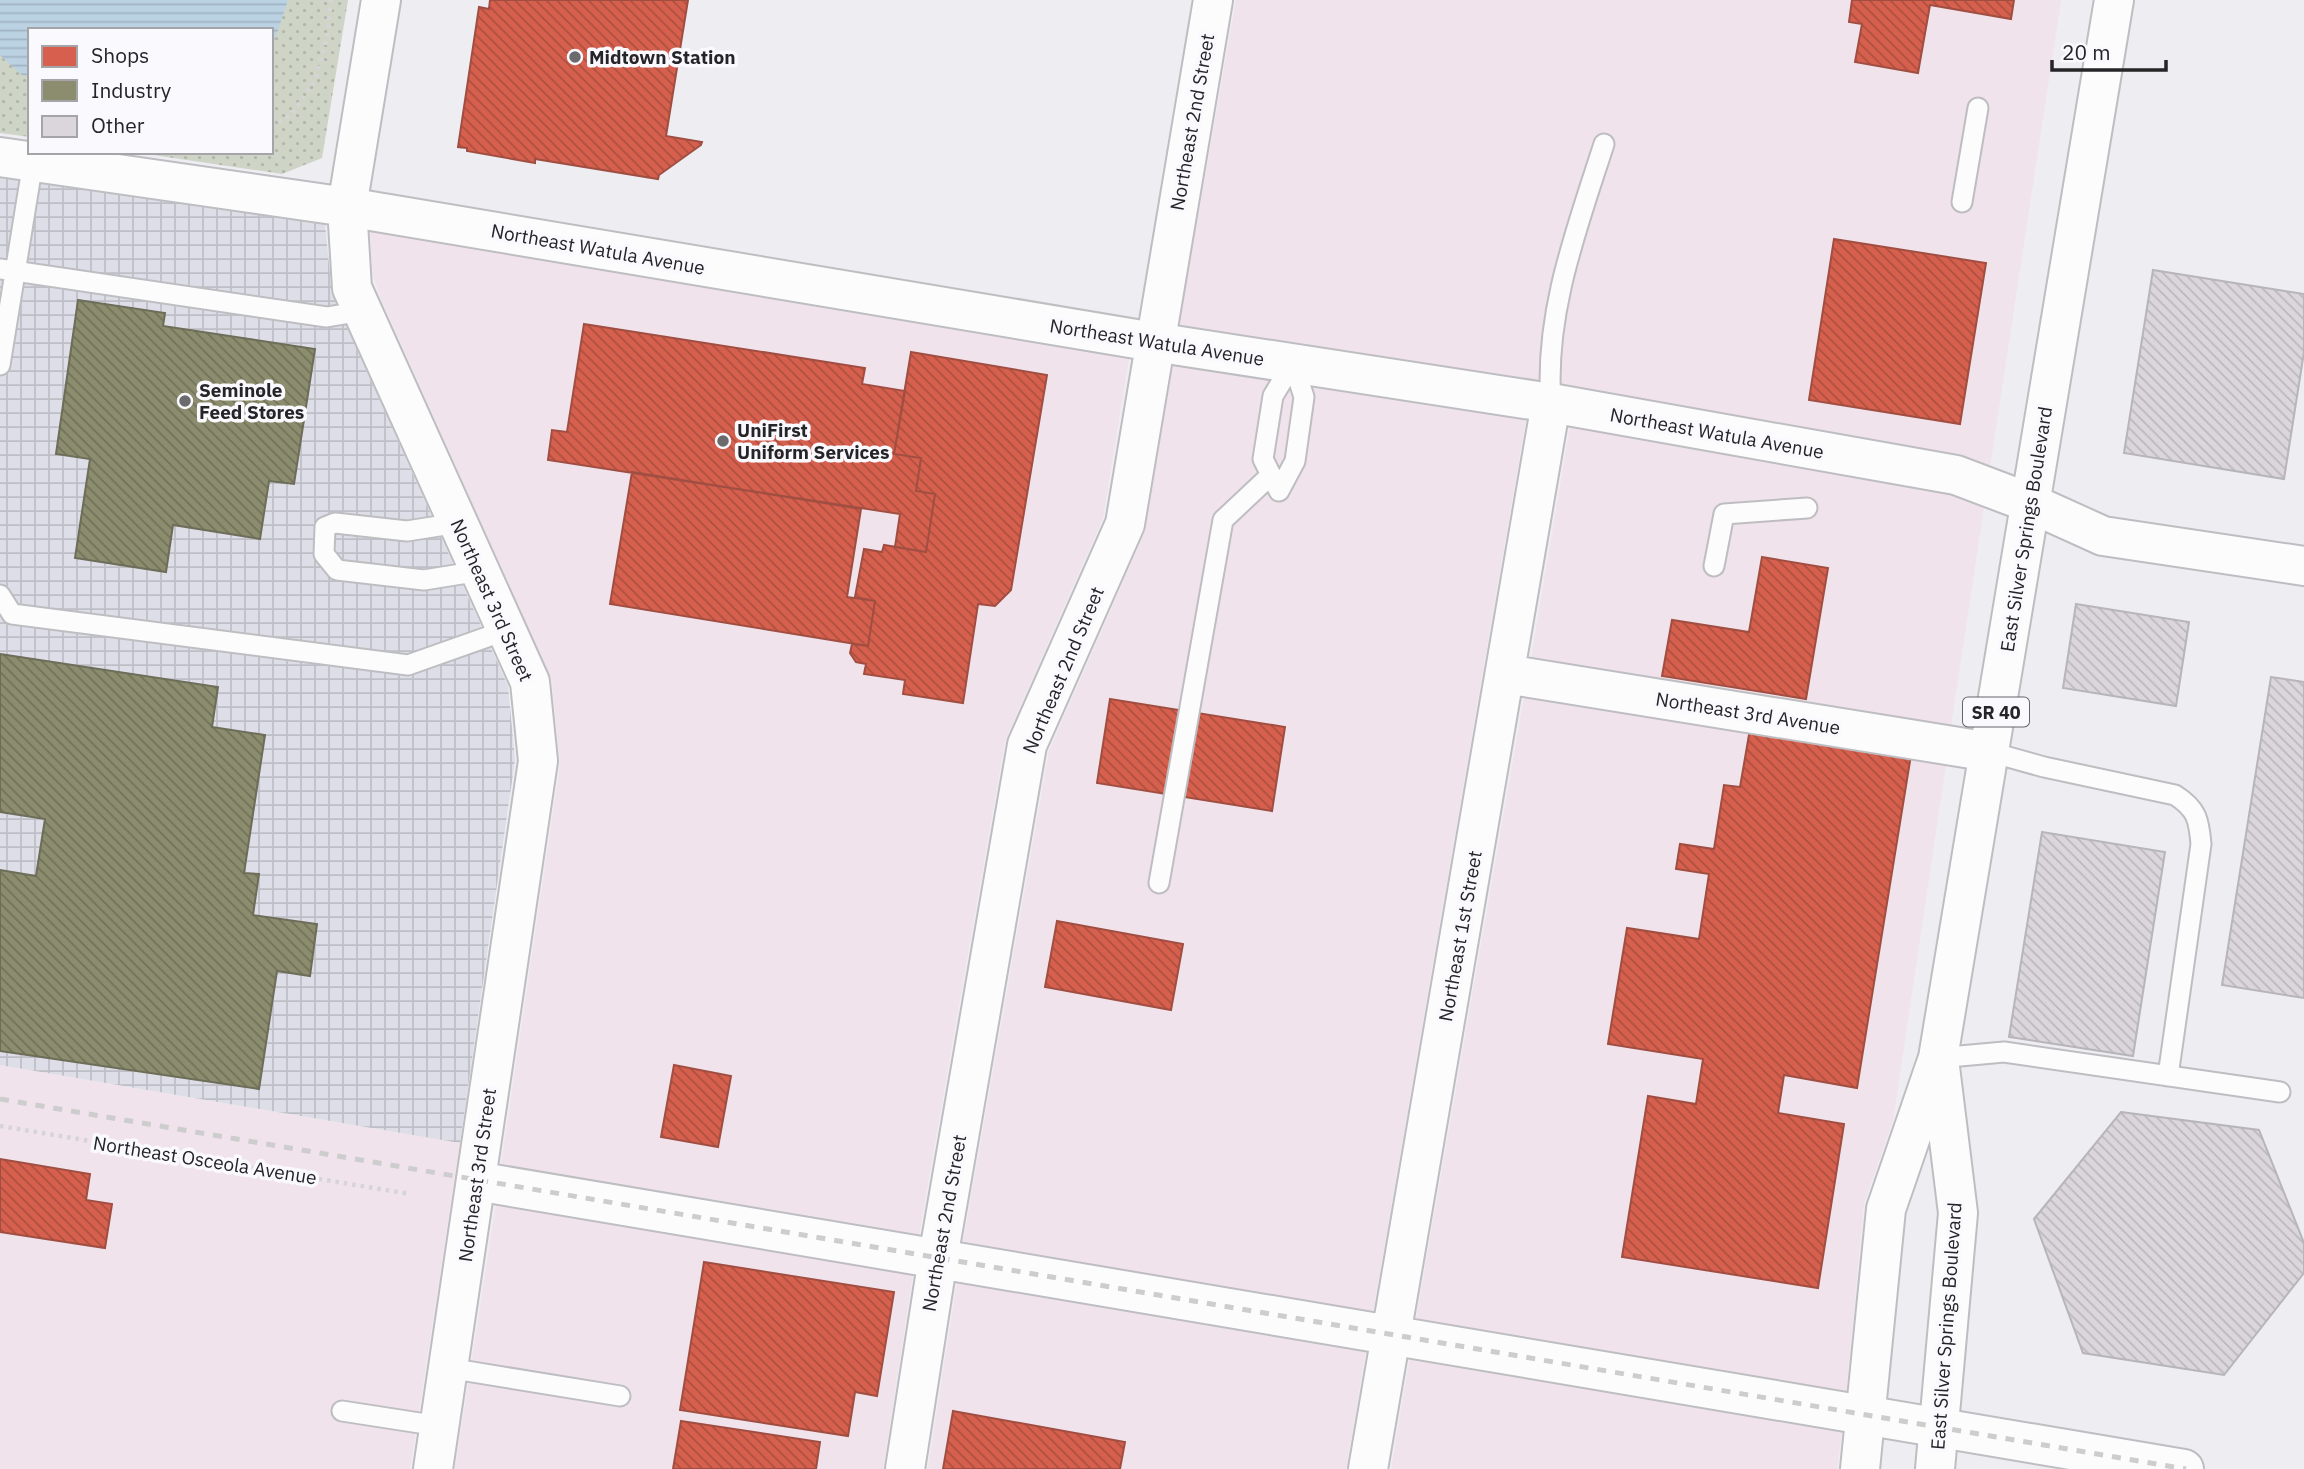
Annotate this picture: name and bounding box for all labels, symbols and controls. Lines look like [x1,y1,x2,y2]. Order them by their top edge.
legend [28,28,273,154]
scale bar [2052,28,2166,72]
street label: Northeast 2nd Street [1165,32,1219,212]
text: 20 m [2062,38,2111,66]
text: Shops [91,41,149,69]
place label: Midtown Station [589,45,736,69]
marker: Midtown Station [567,49,583,65]
text: Industry [91,76,172,104]
text: Other [91,111,145,139]
street label: Northeast Watula Avenue [489,218,707,280]
street label: Northeast Watula Avenue [1048,313,1266,371]
place label: Seminole Feed Stores [199,378,304,424]
marker: Seminole Feed Stores [177,393,193,409]
street label: Northeast Watula Avenue [1608,402,1826,464]
street label: East Silver Springs Boulevard [1995,405,2057,653]
place label: UniFirst Uniform Services [737,418,890,464]
marker: UniFirst Uniform Services [715,433,731,449]
street label: Northeast 3rd Street [445,515,539,685]
street label: Northeast 2nd Street [1017,583,1109,757]
street label: Northeast 3rd Avenue [1654,687,1842,739]
road number: SR 40 [1963,698,2029,726]
street label: Northeast 1st Street [1433,849,1487,1023]
street label: Northeast 3rd Street [453,1087,501,1263]
street label: Northeast Osceola Avenue [92,1130,318,1190]
street label: Northeast 2nd Street [917,1133,971,1313]
street label: East Silver Springs Boulevard [1925,1201,1967,1451]

